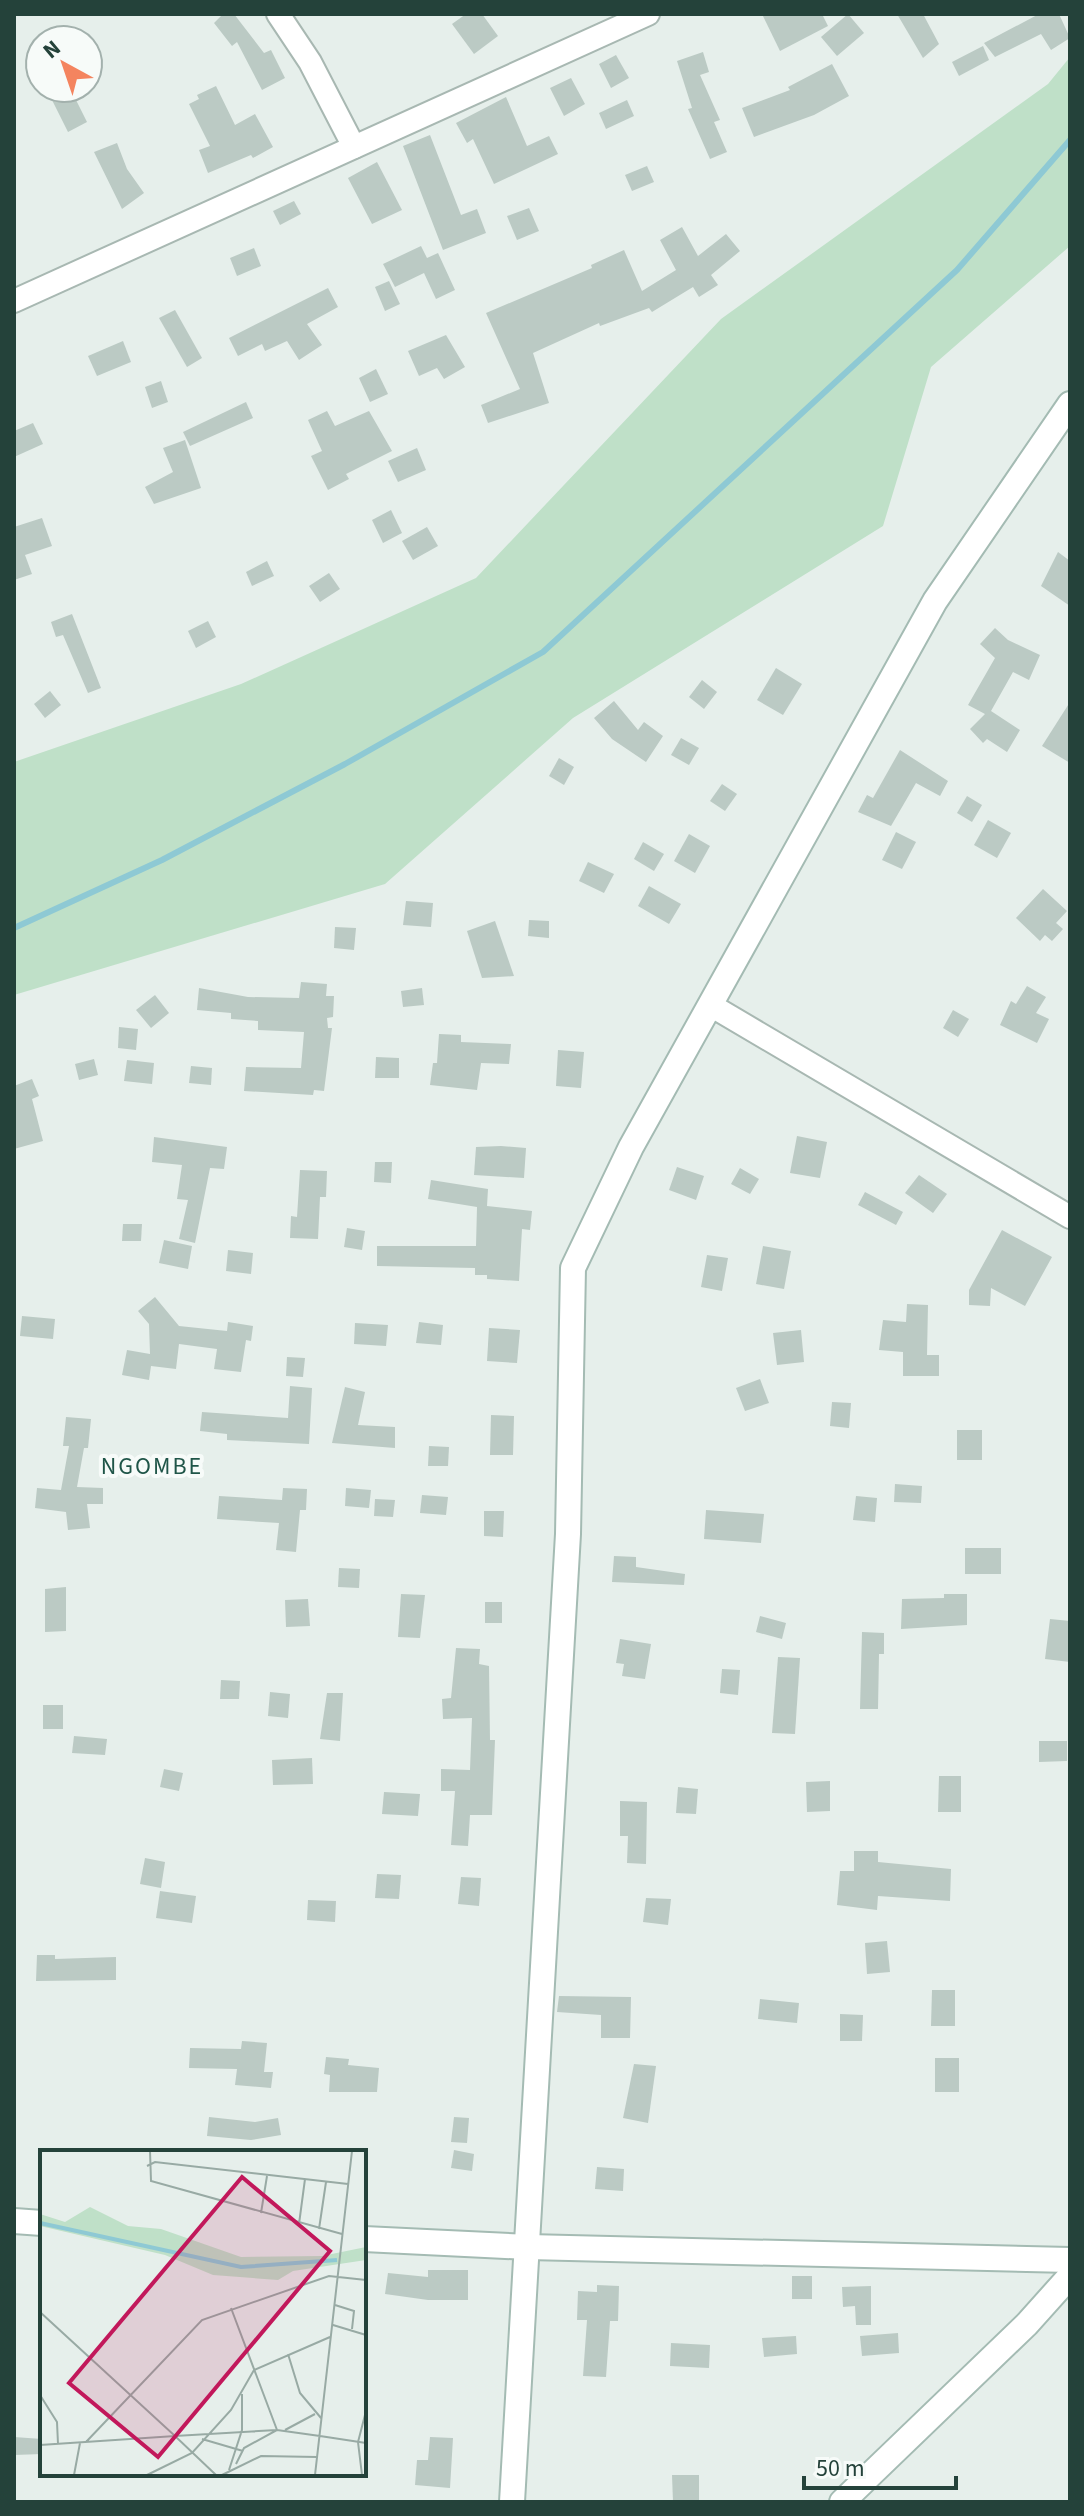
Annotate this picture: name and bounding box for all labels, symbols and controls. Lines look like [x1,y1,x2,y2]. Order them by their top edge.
north arrow [24,24,104,104]
text: N [36,32,68,66]
district label: NGOMBE [101,1449,203,1484]
inset map [40,2150,366,2476]
scale bar [804,2440,956,2490]
text: 50 m [816,2451,865,2486]

